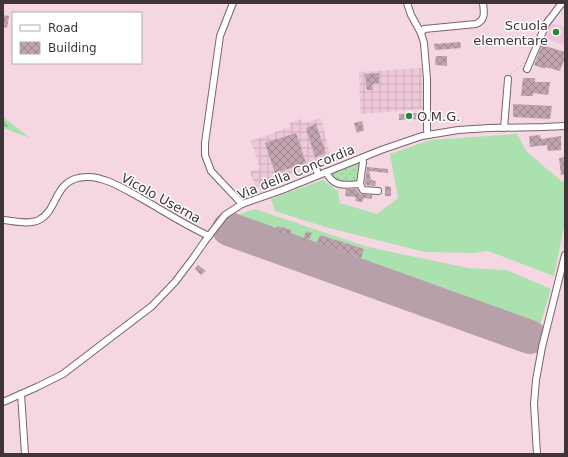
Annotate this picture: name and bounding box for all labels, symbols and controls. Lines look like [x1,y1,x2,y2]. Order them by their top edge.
legend [12,12,142,64]
place label: Scuola elementare [473,18,548,48]
text: Road [48,21,78,35]
marker: Scuola elementare [551,27,561,37]
text: Building [48,41,97,55]
place label: O.M.G. [417,109,460,124]
marker: O.M.G. [404,111,414,121]
street label: Via della Concordia [235,142,357,202]
street label: Vicolo Userna [119,170,203,226]

